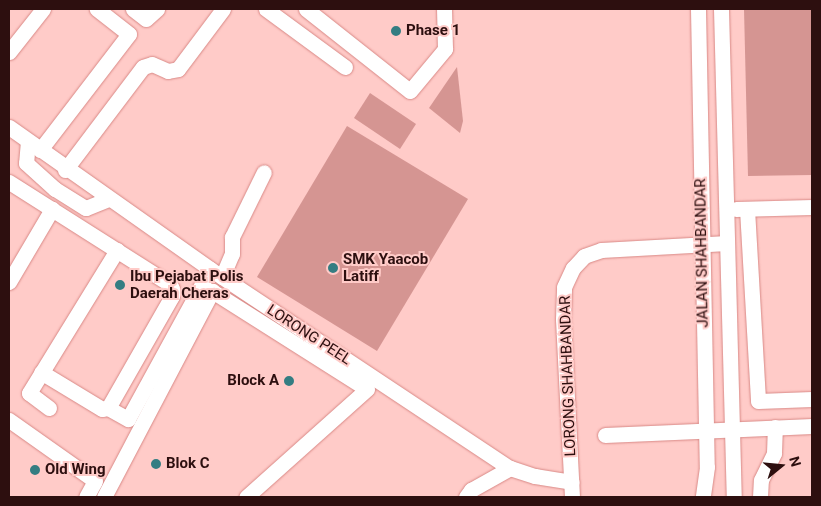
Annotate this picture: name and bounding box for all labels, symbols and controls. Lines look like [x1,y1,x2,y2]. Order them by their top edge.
place label: Phase 1 [406,22,460,40]
marker: Phase 1 [390,25,402,37]
street label: JALAN SHAHBANDAR [692,178,712,328]
place label: SMK Yaacob Latiff [343,250,428,285]
marker: SMK Yaacob Latiff [327,262,339,274]
place label: Ibu Pejabat Polis Daerah Cheras [130,267,244,302]
marker: Ibu Pejabat Polis Daerah Cheras [114,279,126,291]
street label: LORONG SHAHBANDAR [556,295,580,457]
street label: LORONG PEEL [264,301,354,369]
place label: Block A [227,372,279,390]
marker: Block A [283,375,295,387]
north arrow [756,441,806,491]
place label: Blok C [166,455,210,473]
text: N [786,455,804,469]
marker: Blok C [150,458,162,470]
place label: Old Wing [45,461,106,479]
marker: Old Wing [29,464,41,476]

